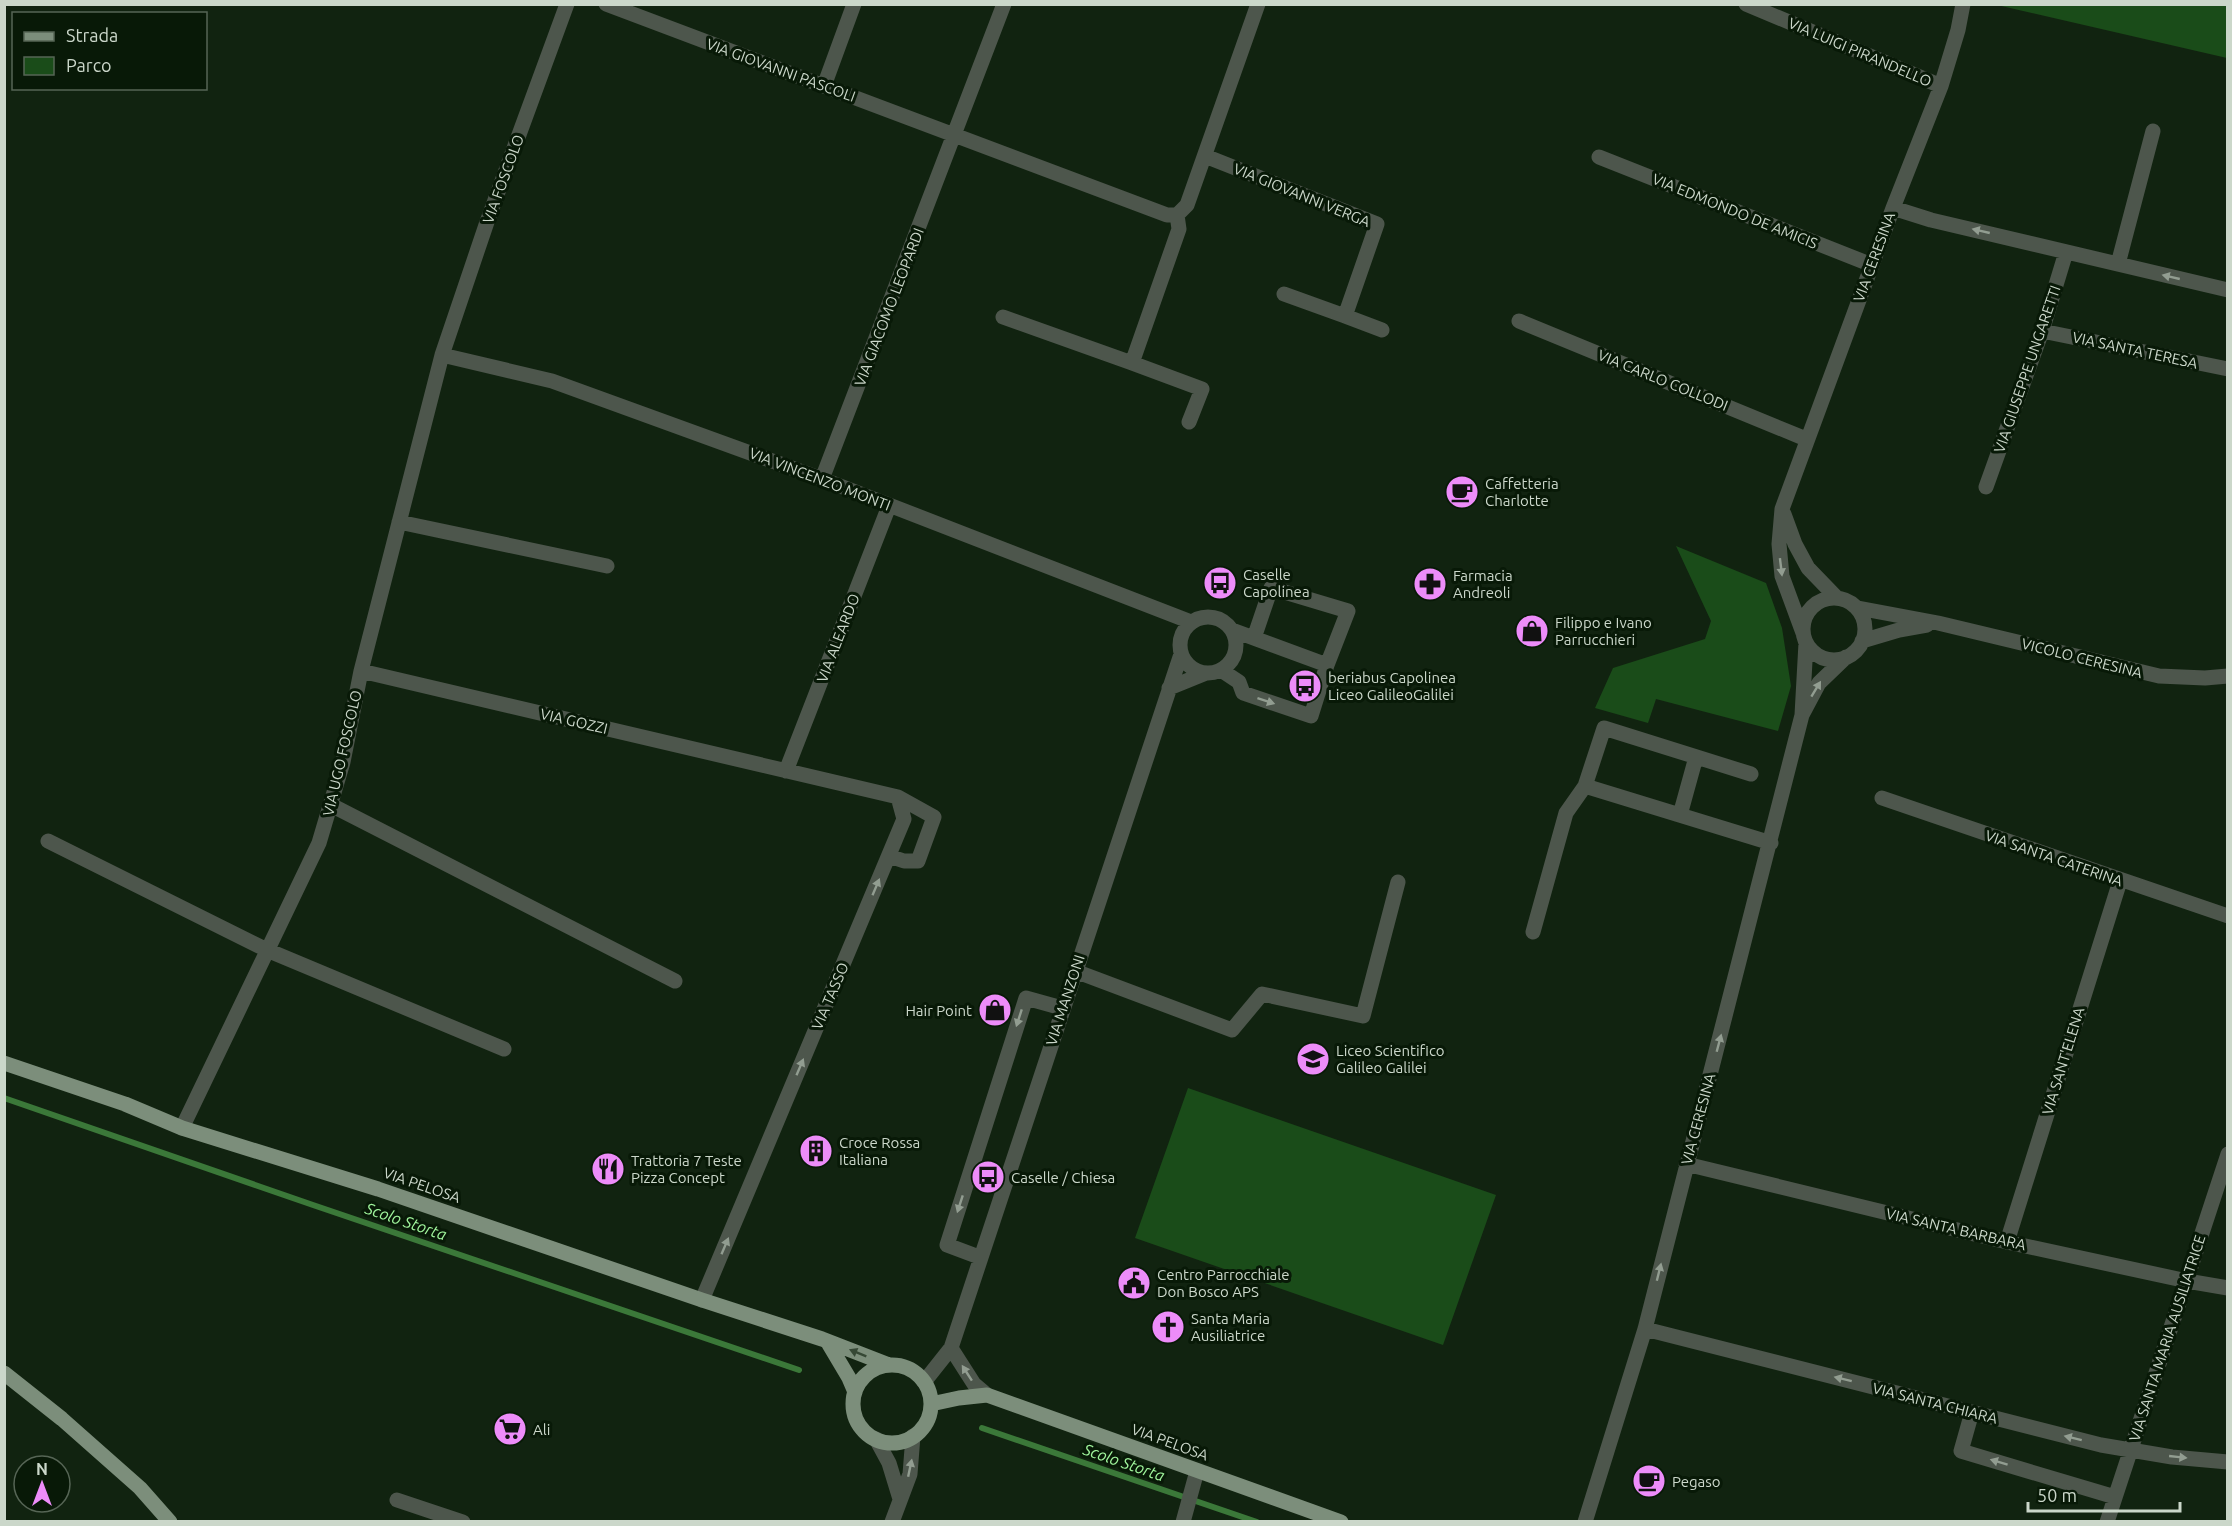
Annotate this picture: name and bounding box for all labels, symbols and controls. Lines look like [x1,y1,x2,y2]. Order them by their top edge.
legend [12,12,207,90]
street label: VIA LUIGI PIRANDELLO [1786,14,1934,90]
text: Strada [66,25,118,45]
street label: VIA GIOVANNI PASCOLI [704,35,858,105]
text: Parco [66,55,112,75]
street label: VIA FOSCOLO [479,132,527,226]
street label: VIA GIOVANNI VERGA [1231,160,1373,230]
street label: VIA EDMONDO DE AMICIS [1650,170,1820,252]
street label: VIA CERESINA [1850,210,1898,304]
street label: VIA GIACOMO LEOPARDI [851,226,927,388]
one-way arrow [1972,226,1990,236]
one-way arrow [2161,271,2180,281]
street label: VIA GIUSEPPE UNGARETTI [1990,283,2064,455]
street label: VIA SANTA TERESA [2071,328,2199,372]
street label: VIA CARLO COLLODI [1595,346,1731,414]
street label: VIA VINCENZO MONTI [747,444,893,514]
cafe icon: Caffetteria Charlotte [1444,474,1480,510]
place label: Caffetteria Charlotte [1485,475,1559,509]
one-way arrow [1777,557,1786,576]
bus stop icon: Caselle Capolinea [1202,565,1238,601]
place label: Caselle Capolinea [1243,566,1310,600]
pharmacy icon: Farmacia Andreoli [1412,566,1448,602]
place label: Farmacia Andreoli [1453,567,1513,601]
street label: VIA ALEARDO [813,591,863,685]
shop icon: Filippo e Ivano Parrucchieri [1514,613,1550,649]
place label: Filippo e Ivano Parrucchieri [1555,614,1652,648]
street label: VICOLO CERESINA [2020,635,2144,681]
bus stop icon: beriabus Capolinea Liceo GalileoGalilei [1287,668,1323,704]
place label: beriabus Capolinea Liceo GalileoGalilei [1328,669,1456,703]
one-way arrow [1811,680,1821,697]
street label: VIA UGO FOSCOLO [319,688,365,818]
one-way arrow [1257,697,1275,706]
street label: VIA GOZZI [538,705,610,737]
street label: VIA SANTA CATERINA [1983,826,2125,890]
one-way arrow [871,877,881,895]
street label: VIA MANZONI [1042,952,1088,1048]
street label: VIA TASSO [808,960,852,1032]
shop icon: Hair Point [977,992,1013,1028]
place label: Hair Point [905,1002,972,1019]
street label: VIA SANT'ELENA [2039,1005,2088,1117]
one-way arrow [1014,1009,1024,1027]
one-way arrow [1714,1034,1724,1052]
school or university icon: Liceo Scientifico Galileo Galilei [1295,1041,1331,1077]
place label: Liceo Scientifico Galileo Galilei [1336,1042,1445,1076]
one-way arrow [795,1057,805,1075]
street label: VIA CERESINA [1678,1071,1718,1167]
building icon: Croce Rossa Italiana [798,1133,834,1169]
place label: Croce Rossa Italiana [839,1134,920,1168]
restaurant icon: Trattoria 7 Teste Pizza Concept [590,1151,626,1187]
place label: Trattoria 7 Teste Pizza Concept [631,1152,742,1186]
bus stop icon: Caselle / Chiesa [970,1159,1006,1195]
street label: VIA PELOSA [381,1164,463,1206]
place label: Caselle / Chiesa [1011,1169,1115,1186]
one-way arrow [955,1195,965,1213]
water label: Scolo Storta [362,1198,449,1243]
street label: VIA SANTA BARBARA [1884,1205,2028,1253]
street label: VIA SANTA MARIA AUSILIATRICE [2126,1233,2208,1443]
one-way arrow [720,1237,730,1255]
one-way arrow [1655,1263,1664,1281]
public building icon: Centro Parrocchiale Don Bosco APS [1116,1265,1152,1301]
place label: Centro Parrocchiale Don Bosco APS [1157,1266,1290,1300]
church icon: Santa Maria Ausiliatrice [1150,1309,1186,1345]
place label: Santa Maria Ausiliatrice [1191,1310,1270,1344]
one-way arrow [849,1348,867,1358]
one-way arrow [962,1365,973,1381]
one-way arrow [1834,1374,1852,1384]
street label: VIA SANTA CHIARA [1871,1379,2000,1427]
supermarket icon: Ali [492,1411,528,1447]
street label: VIA PELOSA [1129,1420,1211,1464]
place label: Ali [533,1421,550,1438]
one-way arrow [2064,1432,2082,1442]
water label: Scolo Storta [1080,1439,1167,1484]
one-way arrow [2169,1452,2188,1462]
north arrow [12,1454,72,1514]
one-way arrow [1990,1457,2008,1466]
one-way arrow [906,1459,915,1478]
text: N [36,1460,48,1478]
cafe icon: Pegaso [1631,1463,1667,1499]
place label: Pegaso [1672,1473,1721,1490]
scale bar [2028,1475,2180,1513]
text: 50 m [2037,1485,2077,1505]

